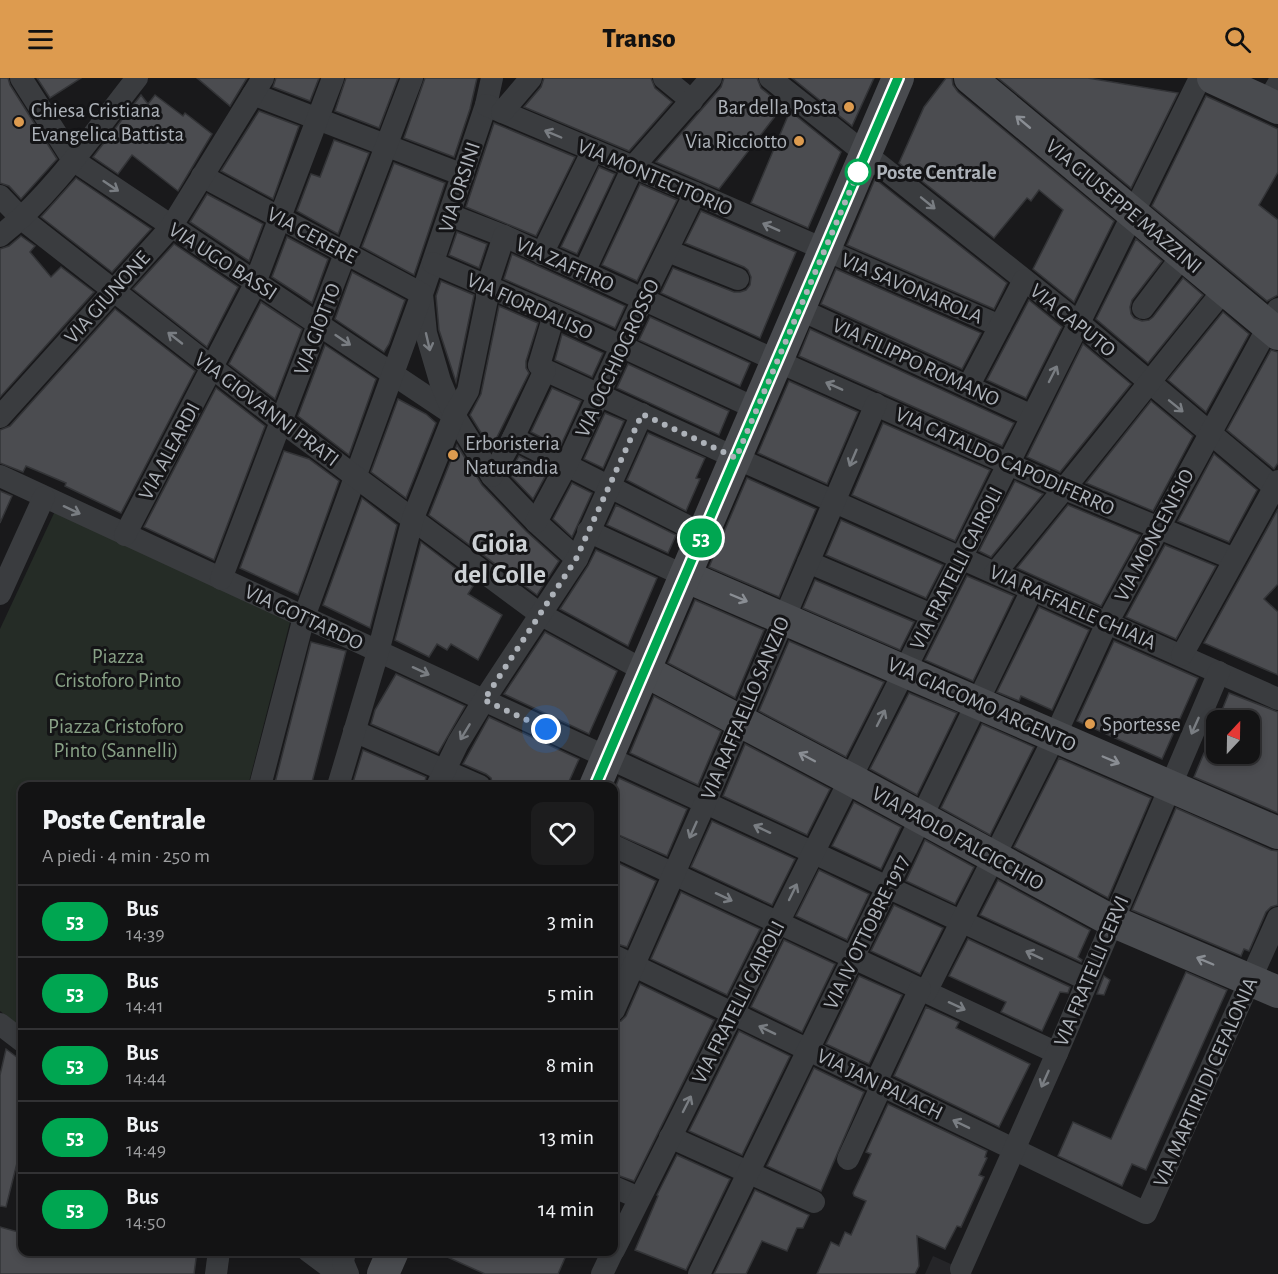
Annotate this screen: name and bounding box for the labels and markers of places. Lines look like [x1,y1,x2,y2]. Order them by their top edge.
place label: Bar della Posta [717,97,837,118]
place label: Chiesa Cristiana Evangelica Battista [31,100,184,145]
marker: Bar della Posta [842,100,856,114]
marker: Chiesa Cristiana Evangelica Battista [12,115,26,129]
place label: Via Ricciotto [685,131,787,152]
marker: Via Ricciotto [792,134,806,148]
marker: Poste Centrale [845,159,871,185]
place label: Poste Centrale [876,162,997,183]
place label: Erboristeria Naturandia [465,433,560,478]
marker: Erboristeria Naturandia [446,448,460,462]
place label: Sportesse [1102,714,1181,735]
marker: Sportesse [1083,717,1097,731]

